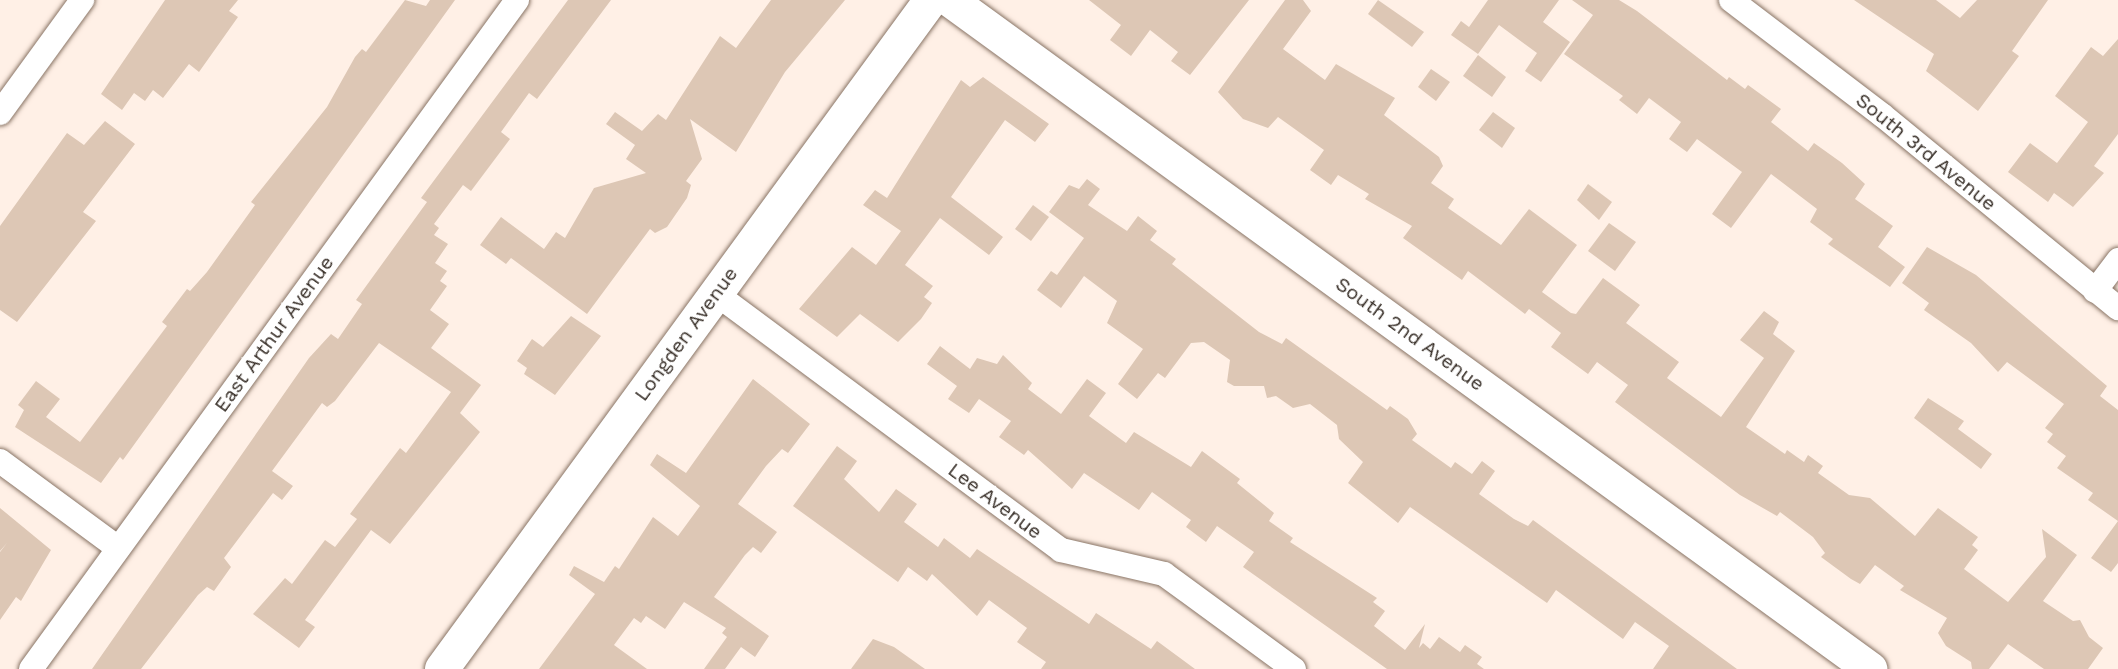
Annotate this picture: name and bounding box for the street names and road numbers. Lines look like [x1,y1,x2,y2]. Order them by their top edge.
street label: South 3rd Avenue [1851,88,2001,216]
street label: East Arthur Avenue [209,250,339,418]
street label: Longden Avenue [629,262,743,406]
street label: South 2nd Avenue [1331,272,1489,396]
street label: Lee Avenue [943,458,1047,544]

